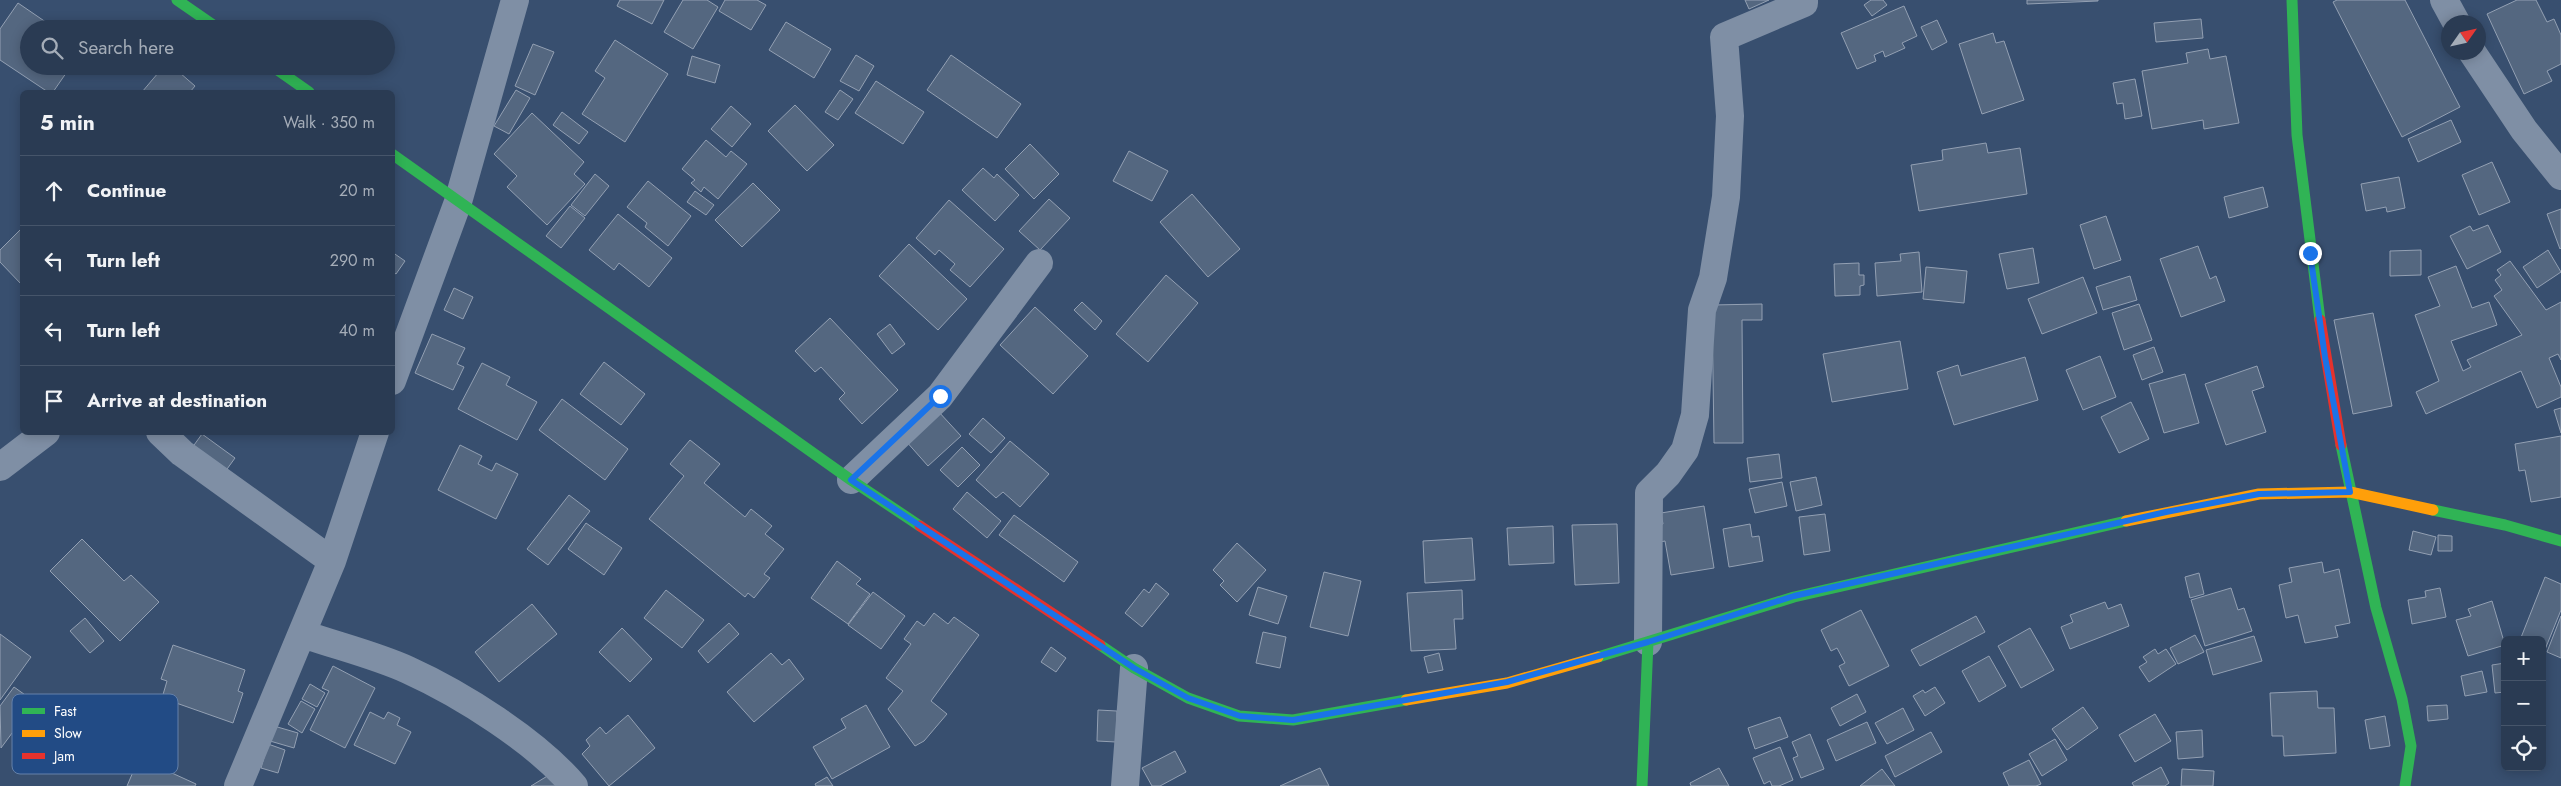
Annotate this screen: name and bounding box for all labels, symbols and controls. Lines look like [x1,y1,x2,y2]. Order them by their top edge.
north arrow [2441,15,2486,60]
search box [20,20,395,75]
icon: search [38,34,66,62]
text: Search here [78,34,174,61]
text: 5 min [40,108,95,138]
text: Walk · 350 m [283,111,375,134]
icon: ahead [40,177,68,205]
text: Continue [87,177,166,204]
text: 20 m [339,179,375,202]
route end [2299,242,2322,265]
icon: left [40,247,68,275]
text: Turn left [87,247,160,274]
text: 290 m [330,249,375,272]
icon: left [40,317,68,345]
text: Turn left [87,317,160,344]
text: 40 m [339,319,375,342]
route start [929,385,952,408]
icon: arrive [40,387,68,415]
text: Arrive at destination [87,387,267,414]
map controls [2501,636,2546,771]
button: + [2501,636,2546,681]
button: − [2501,681,2546,726]
legend [12,694,178,774]
text: Fast [54,701,77,721]
text: Slow [54,723,82,743]
button: locate [2501,726,2546,771]
text: Jam [52,746,75,766]

